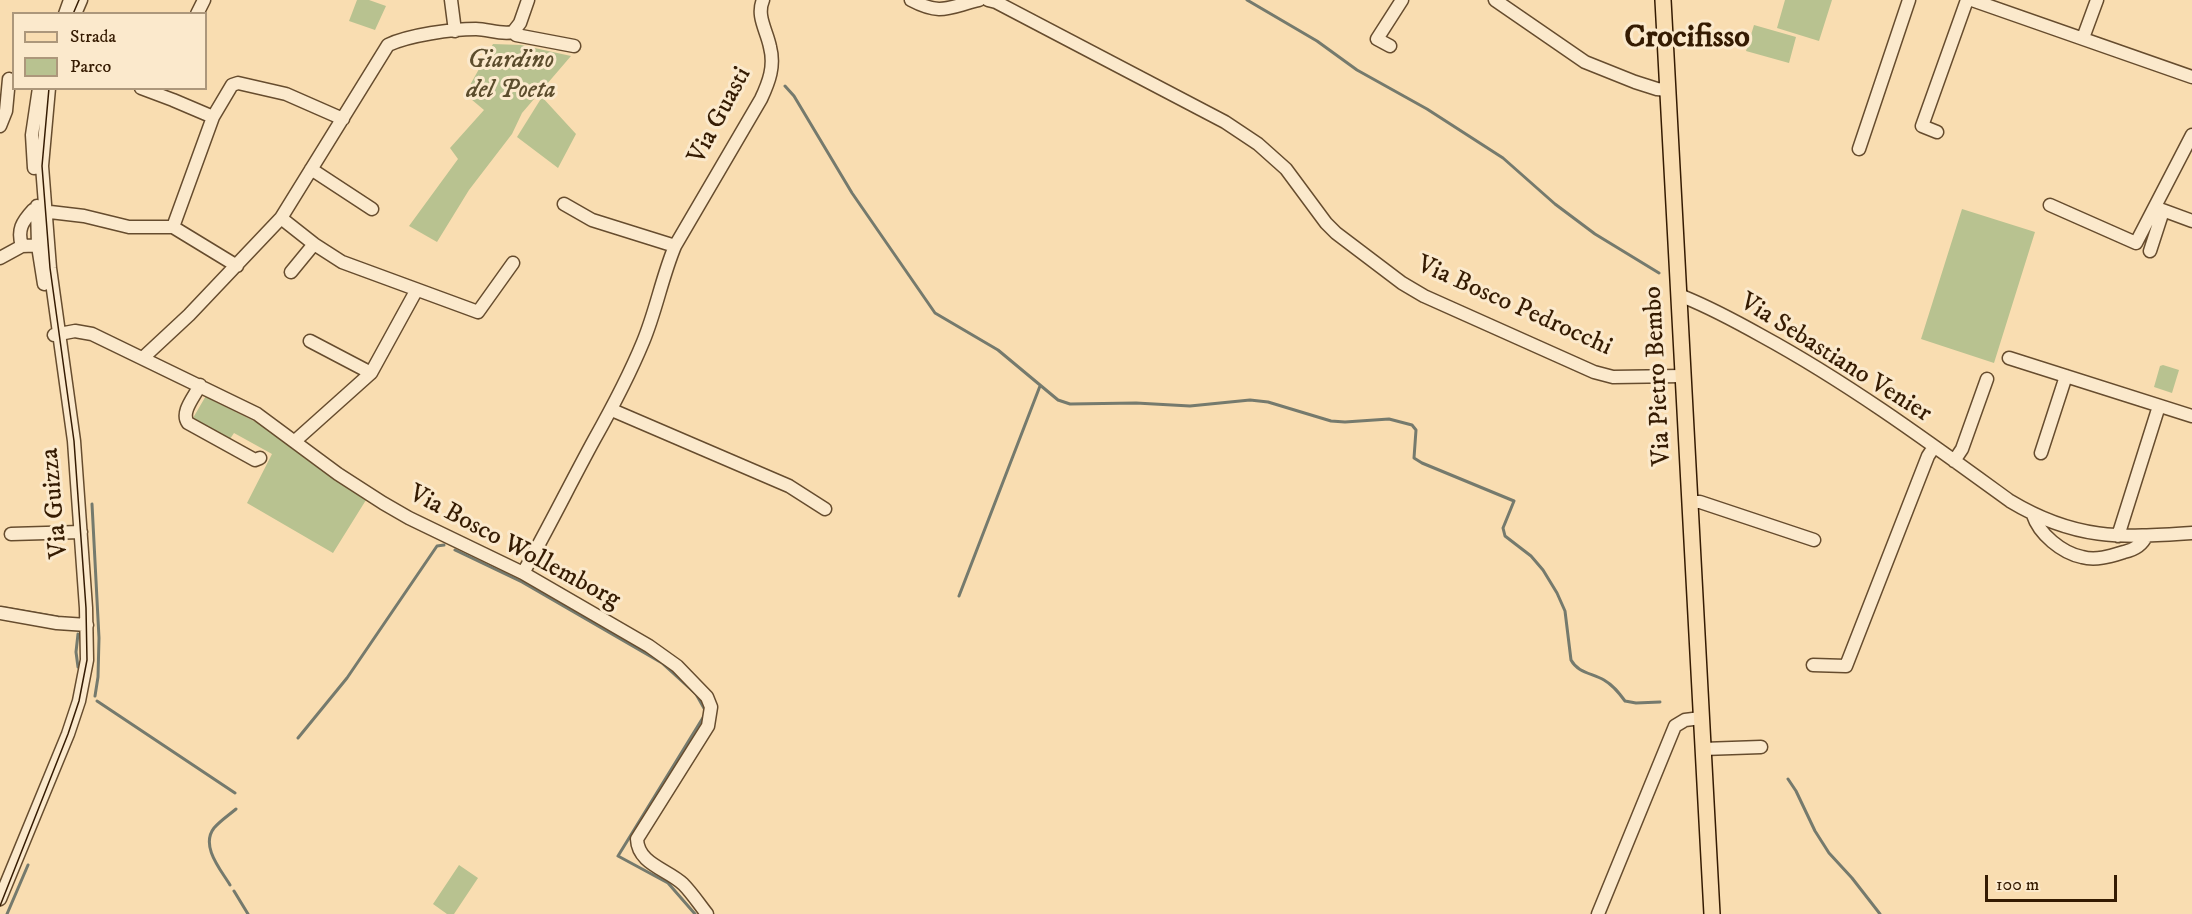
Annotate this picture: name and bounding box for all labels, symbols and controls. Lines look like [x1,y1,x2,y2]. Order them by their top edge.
legend [12,12,207,90]
district label: Crocifisso [1624,20,1750,58]
text: Strada [70,26,116,48]
park label: Giardino del Poeta [466,46,556,107]
text: Parco [70,56,111,78]
street label: Via Guasti [683,62,759,170]
street label: Via Bosco Pedrocchi [1412,250,1616,364]
street label: Via Pietro Bembo [1639,285,1679,467]
street label: Via Sebastiano Venier [1733,287,1937,431]
street label: Via Guizza [36,447,76,559]
street label: Via Bosco Wollemborg [403,479,625,617]
scale bar [1988,863,2120,901]
text: 100 m [1996,874,2039,896]

